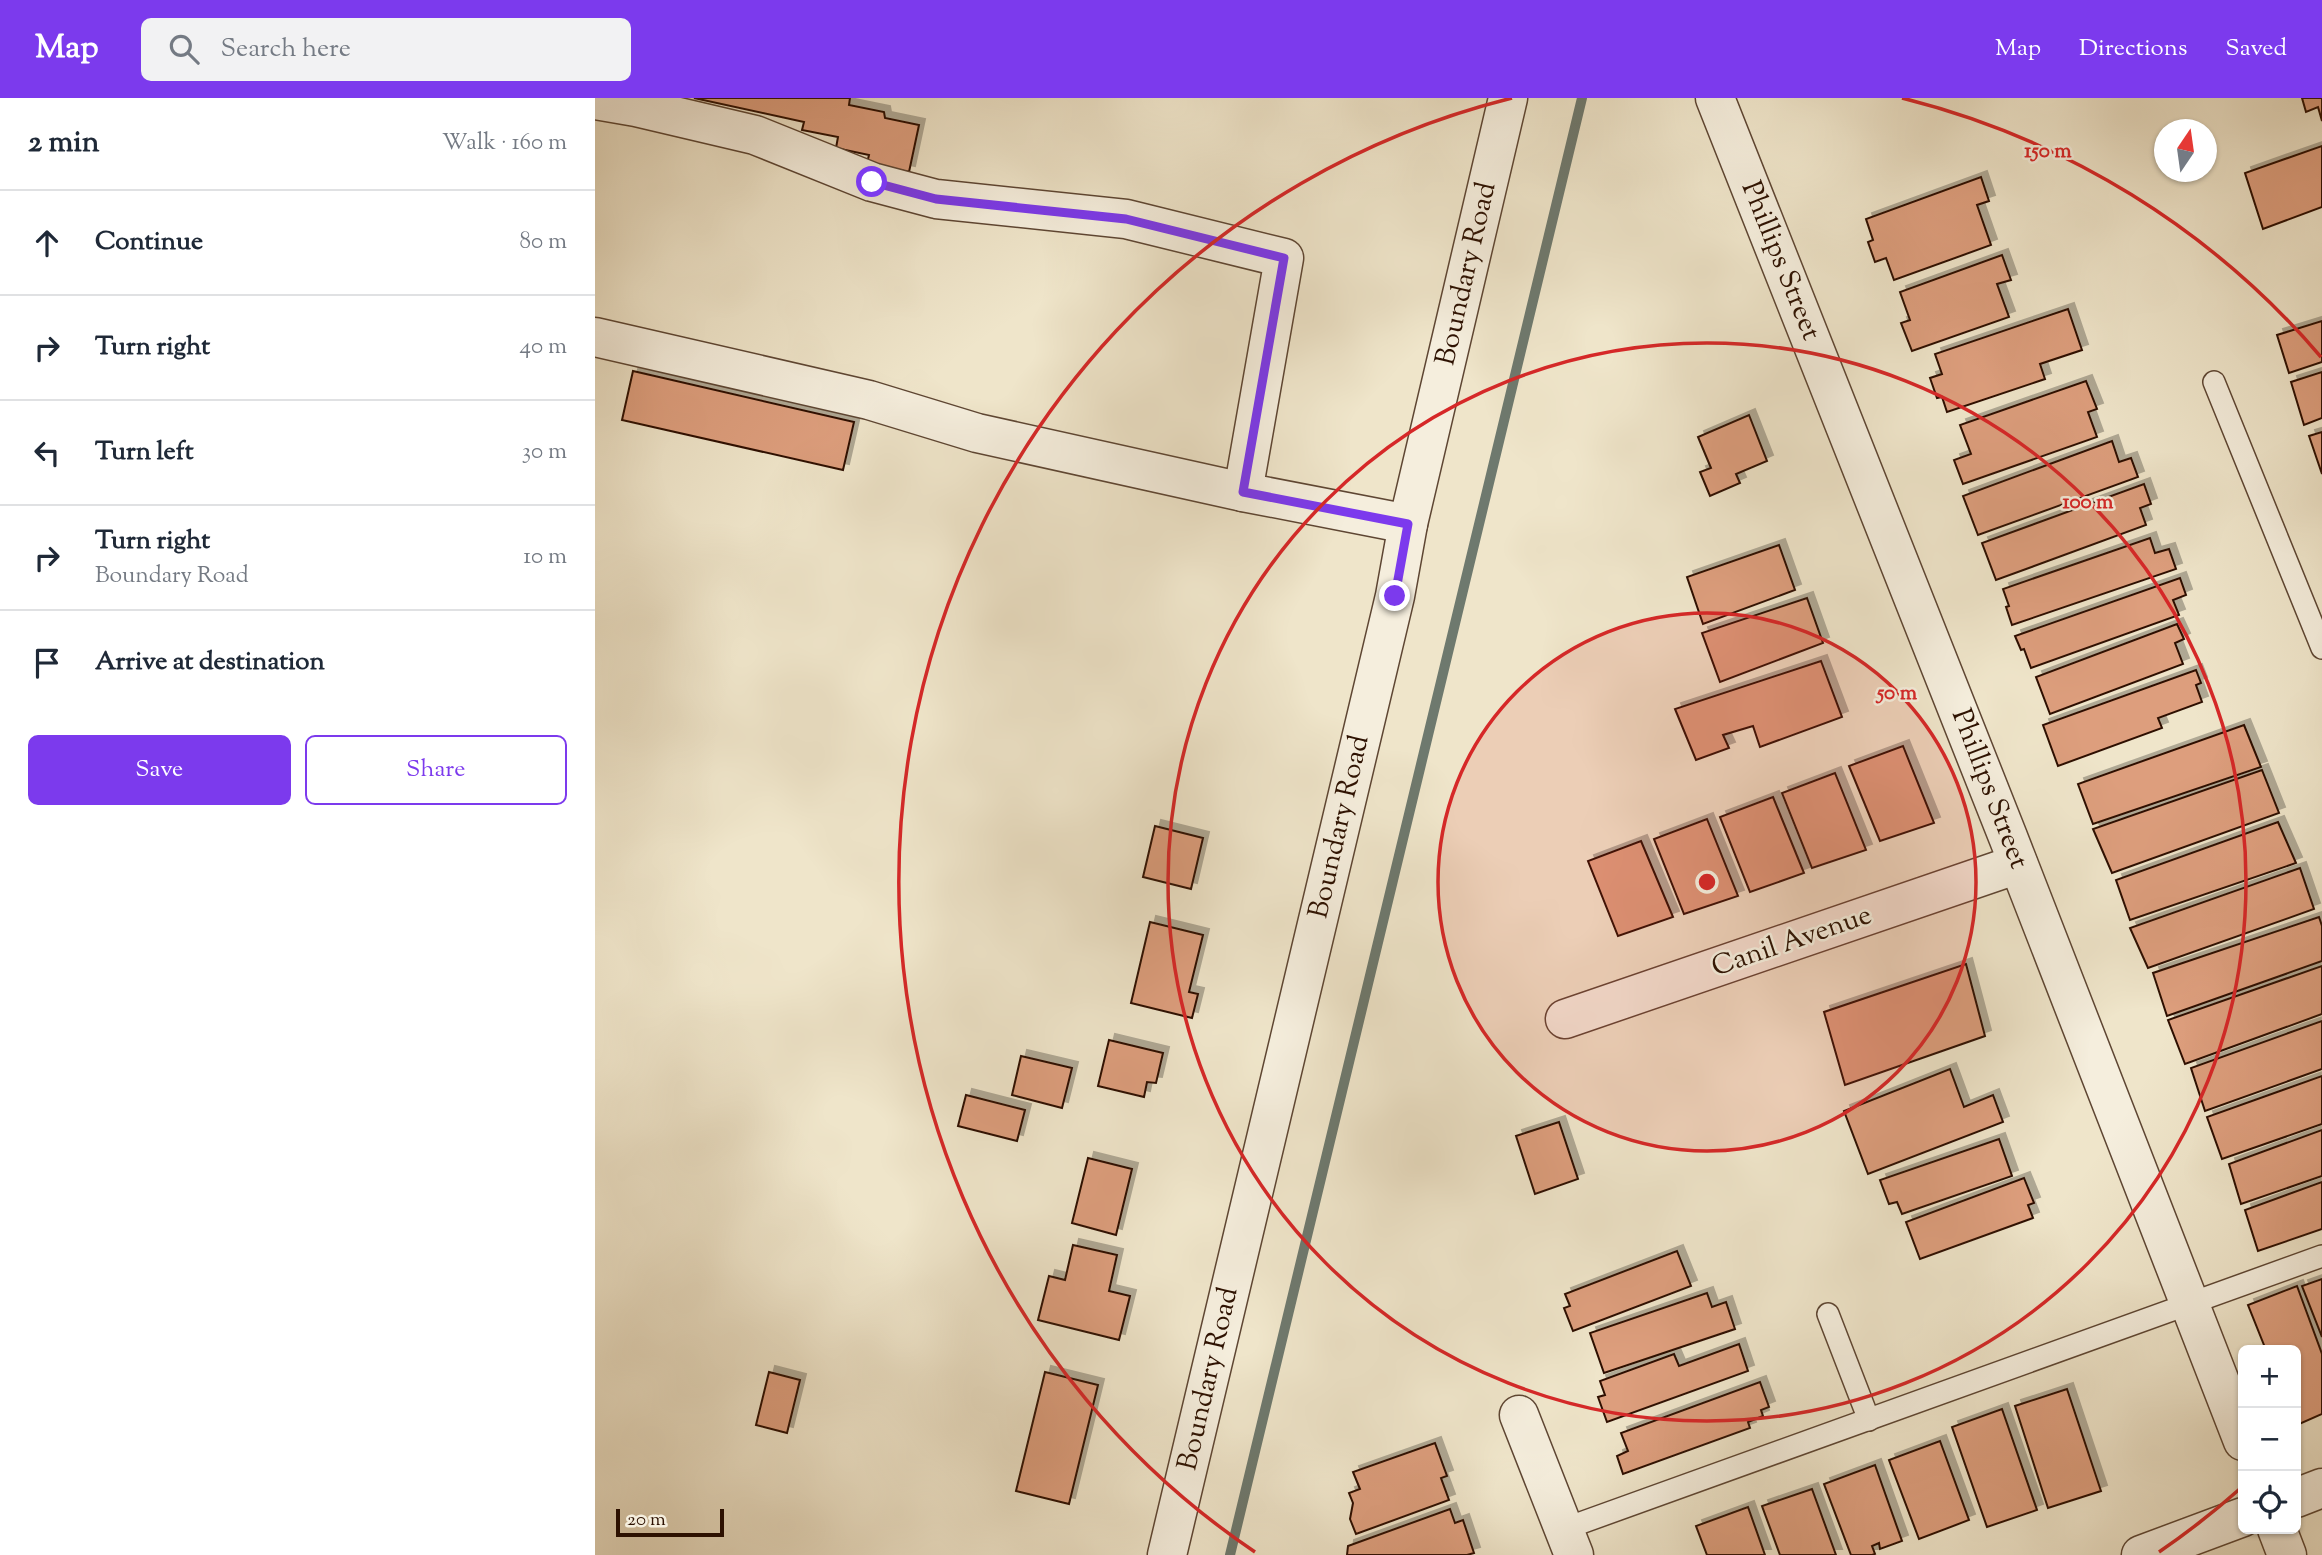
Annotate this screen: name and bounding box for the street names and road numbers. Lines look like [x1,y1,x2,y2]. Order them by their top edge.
street label: Phillips Street [1730,175,1830,347]
street label: Boundary Road [1426,178,1508,370]
street label: Phillips Street [1940,703,2038,875]
street label: Boundary Road [1299,731,1381,923]
street label: Canil Avenue [1707,896,1877,988]
street label: Boundary Road [1168,1283,1250,1475]

